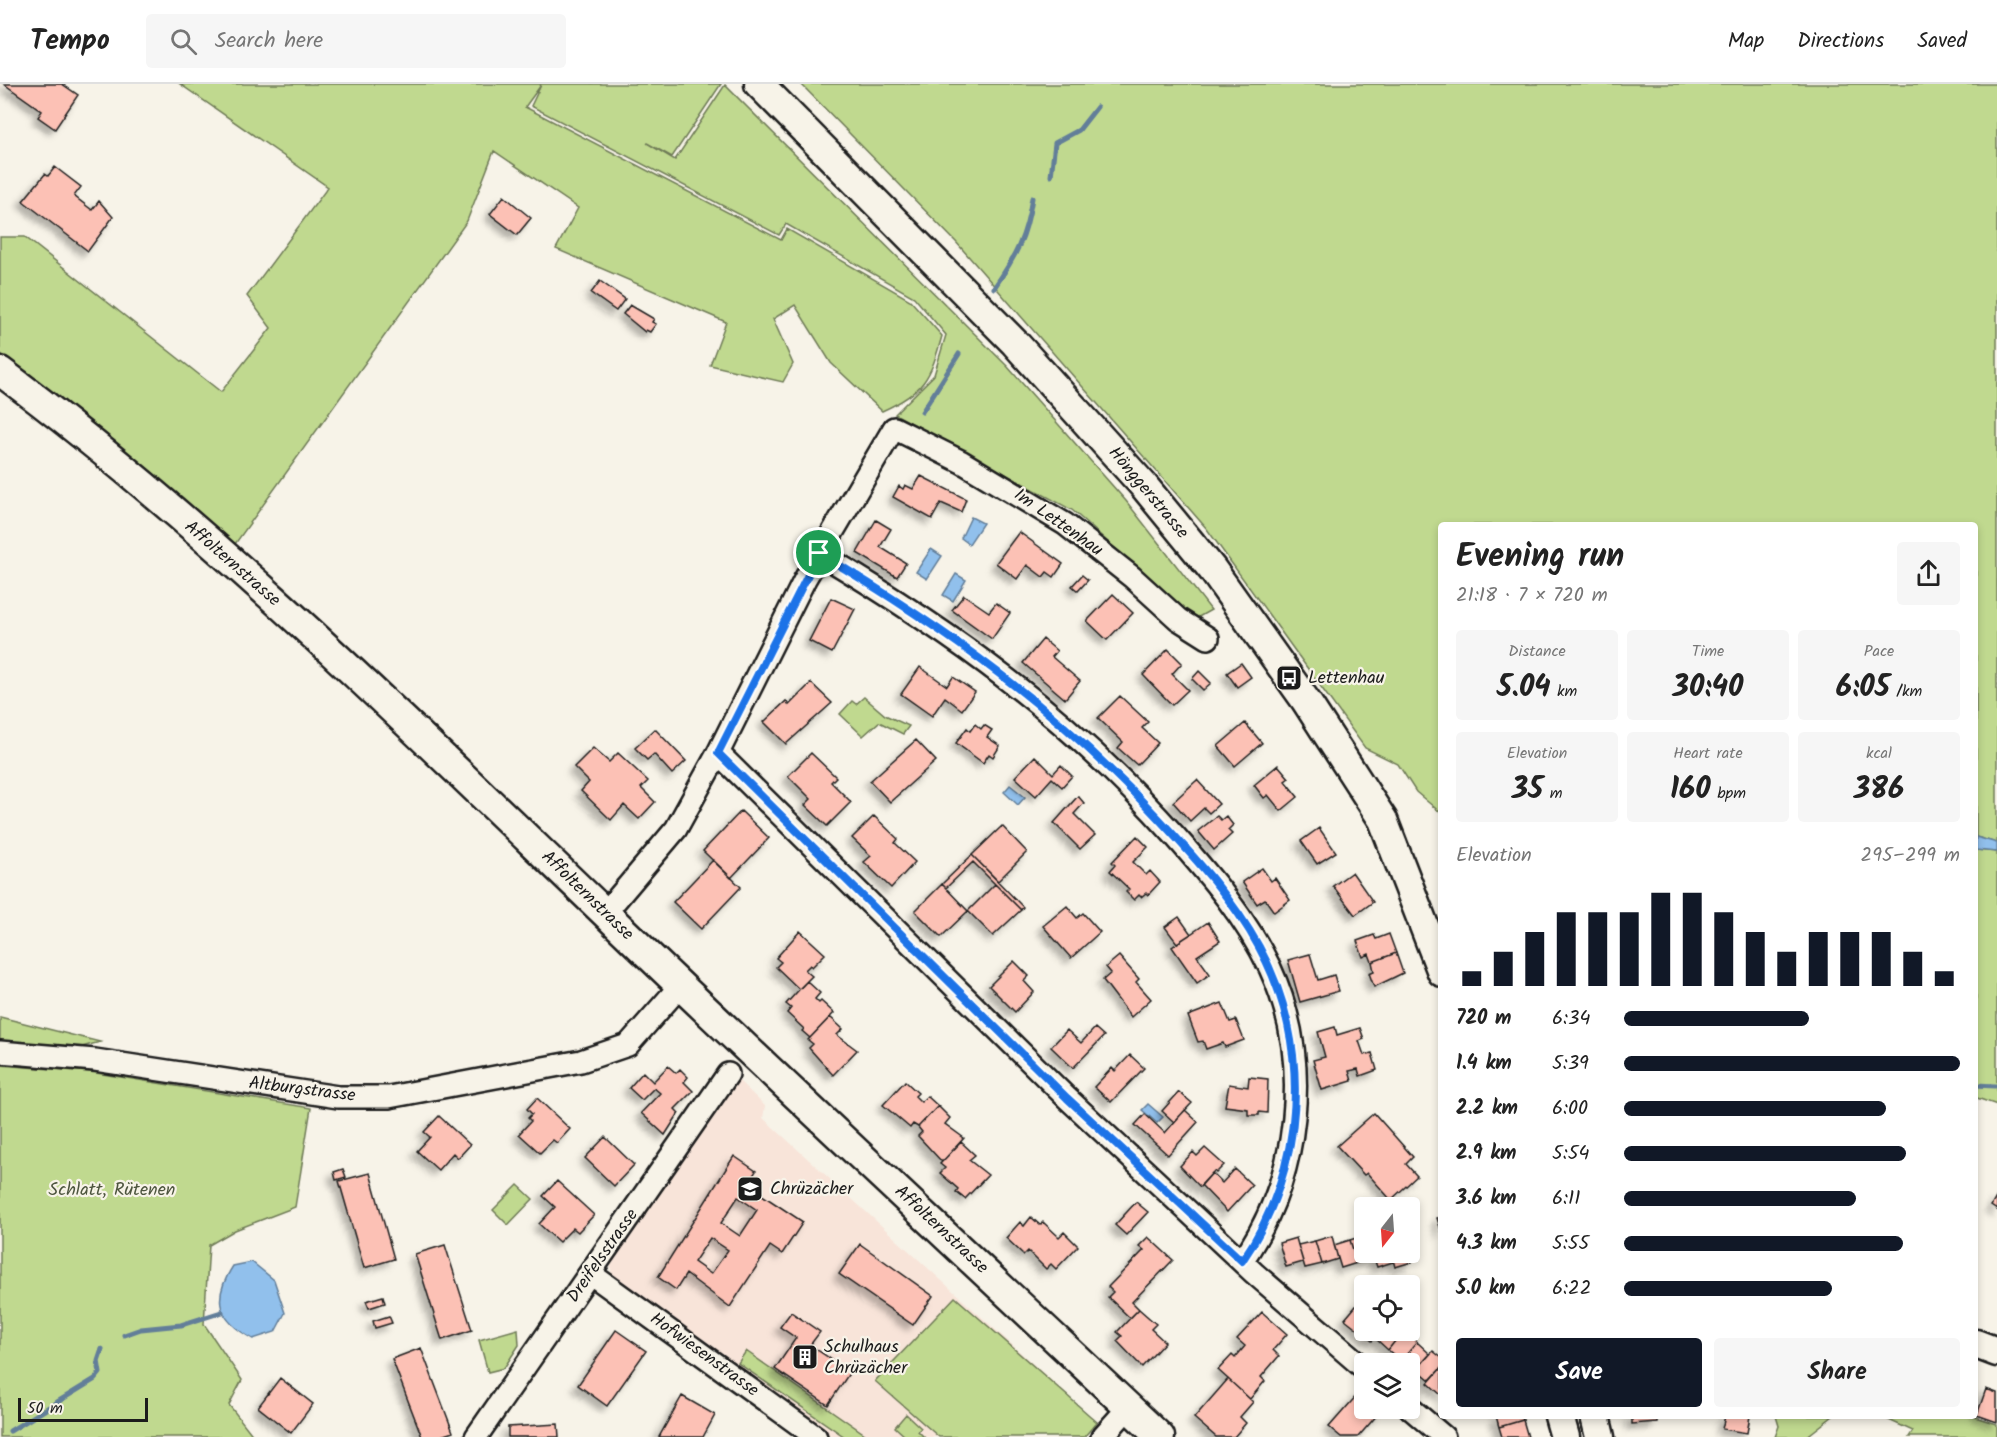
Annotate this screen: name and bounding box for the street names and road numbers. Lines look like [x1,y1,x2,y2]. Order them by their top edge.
street label: Hönggerstrasse [1100,440,1196,546]
street label: Im Lettenhau [1007,481,1109,565]
street label: Affolternstrasse [177,514,287,614]
street label: Affolternstrasse [534,844,640,948]
street label: Altburgstrasse [247,1069,357,1111]
street label: Affolternstrasse [887,1178,995,1282]
street label: Dreifelsstrasse [560,1203,646,1309]
street label: Hofwiesenstrasse [643,1305,765,1405]

